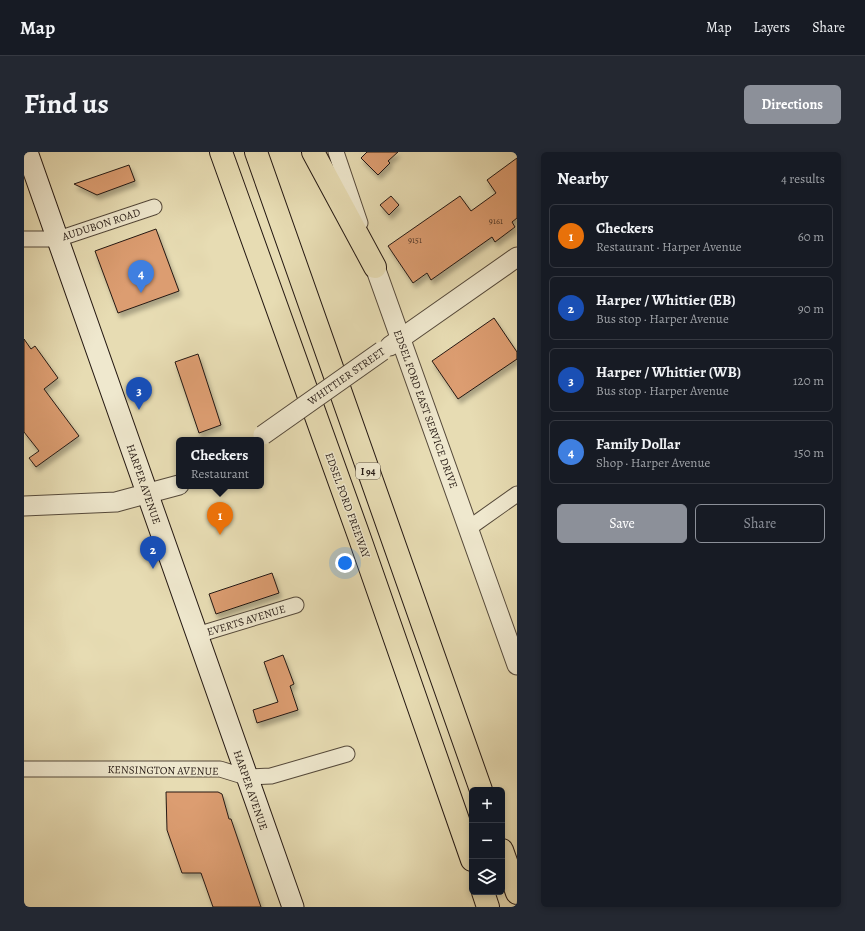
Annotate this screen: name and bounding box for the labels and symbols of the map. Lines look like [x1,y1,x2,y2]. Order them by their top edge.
street label: AUDUBON ROAD [59,205,143,245]
house number: 9161 [489,215,503,227]
house number: 9151 [408,234,422,246]
pin: 4 [128,260,154,293]
street label: EDSEL FORD EAST SERVICE DRIVE [390,328,461,491]
street label: WHITTIER STREET [304,344,388,409]
pin: 3 [126,377,152,410]
street label: HARPER AVENUE [123,442,164,526]
street label: EDSEL FORD FREEWAY [321,450,374,561]
road number: I 94 [356,463,380,479]
pin: 1 [207,502,233,535]
pin: 2 [140,536,166,569]
your location [335,553,355,573]
street label: EVERTS AVENUE [205,601,287,640]
street label: HARPER AVENUE [230,748,271,832]
street label: KENSINGTON AVENUE [107,762,219,779]

